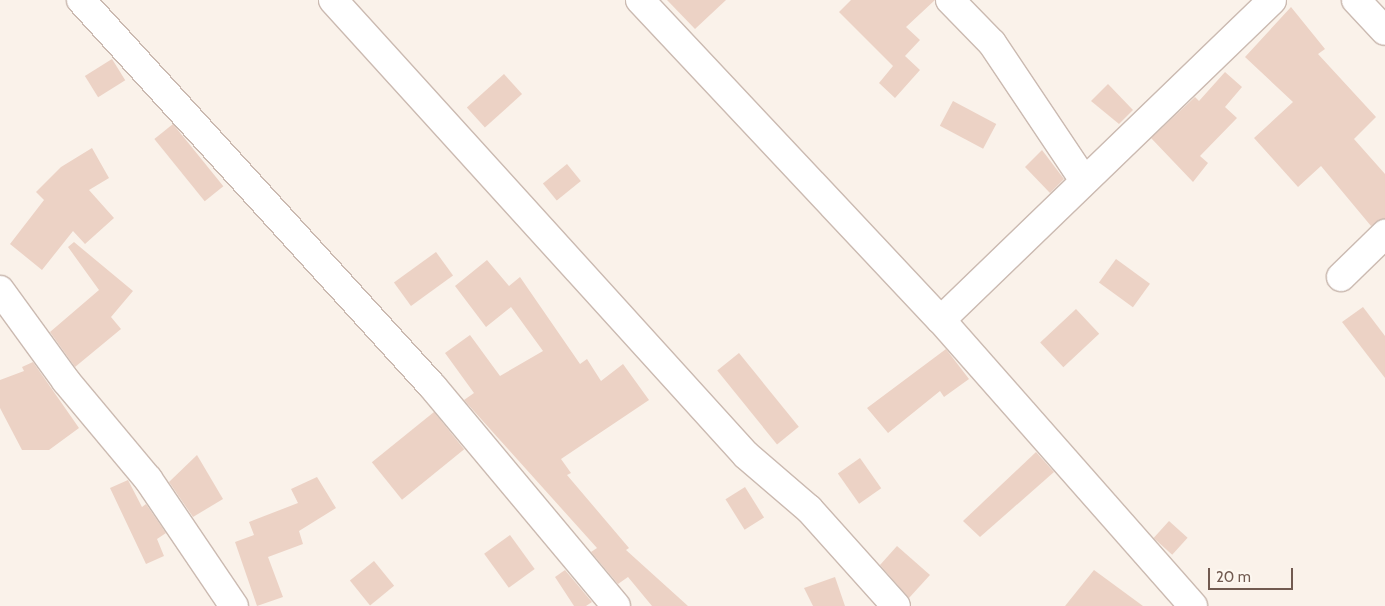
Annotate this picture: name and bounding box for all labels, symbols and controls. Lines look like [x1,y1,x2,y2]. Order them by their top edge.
scale bar [1210,558,1295,590]
text: 20 m [1216,568,1251,586]

